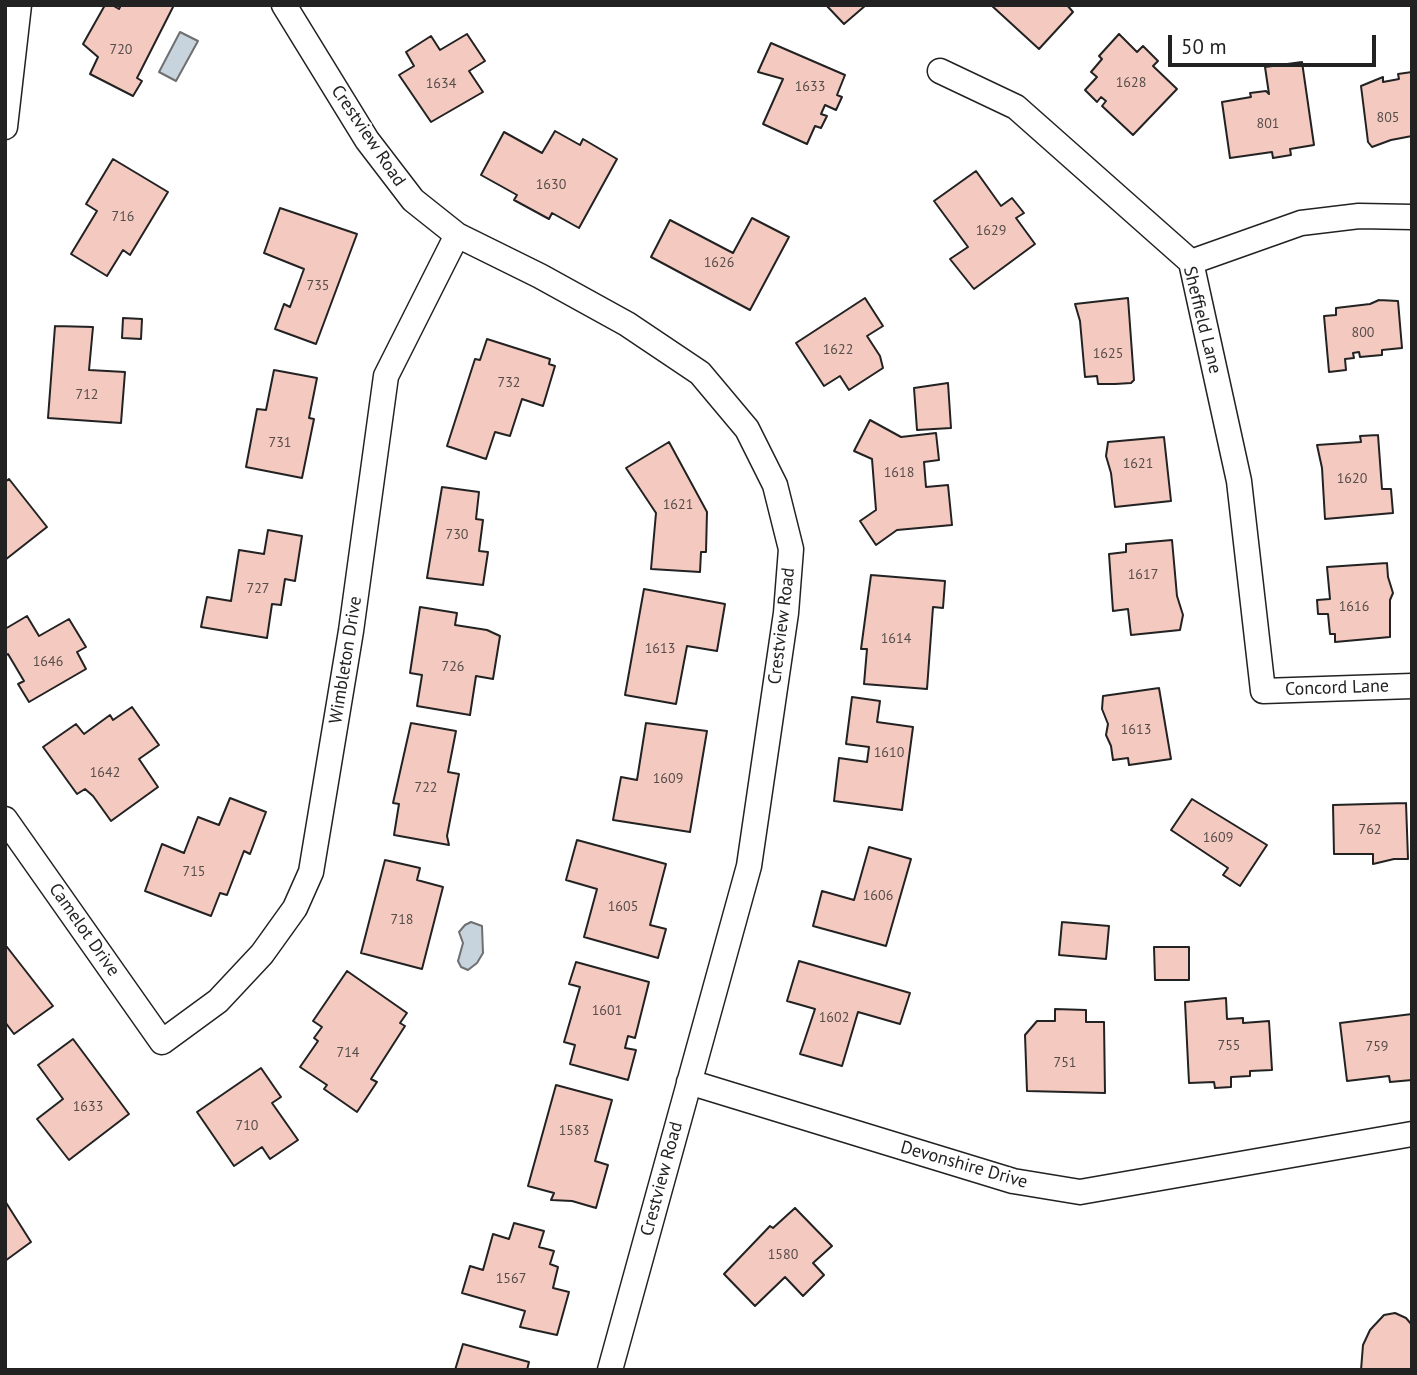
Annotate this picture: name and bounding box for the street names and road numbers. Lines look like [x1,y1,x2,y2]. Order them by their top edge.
street label: Crestview Road [326,81,410,191]
street label: Sheffield Lane [1178,264,1226,376]
street label: Crestview Road [764,566,800,686]
street label: Wimbleton Drive [325,595,367,725]
street label: Concord Lane [1285,675,1389,701]
street label: Camelot Drive [44,879,124,981]
street label: Crestview Road [636,1119,688,1239]
street label: Devonshire Drive [898,1137,1030,1193]

